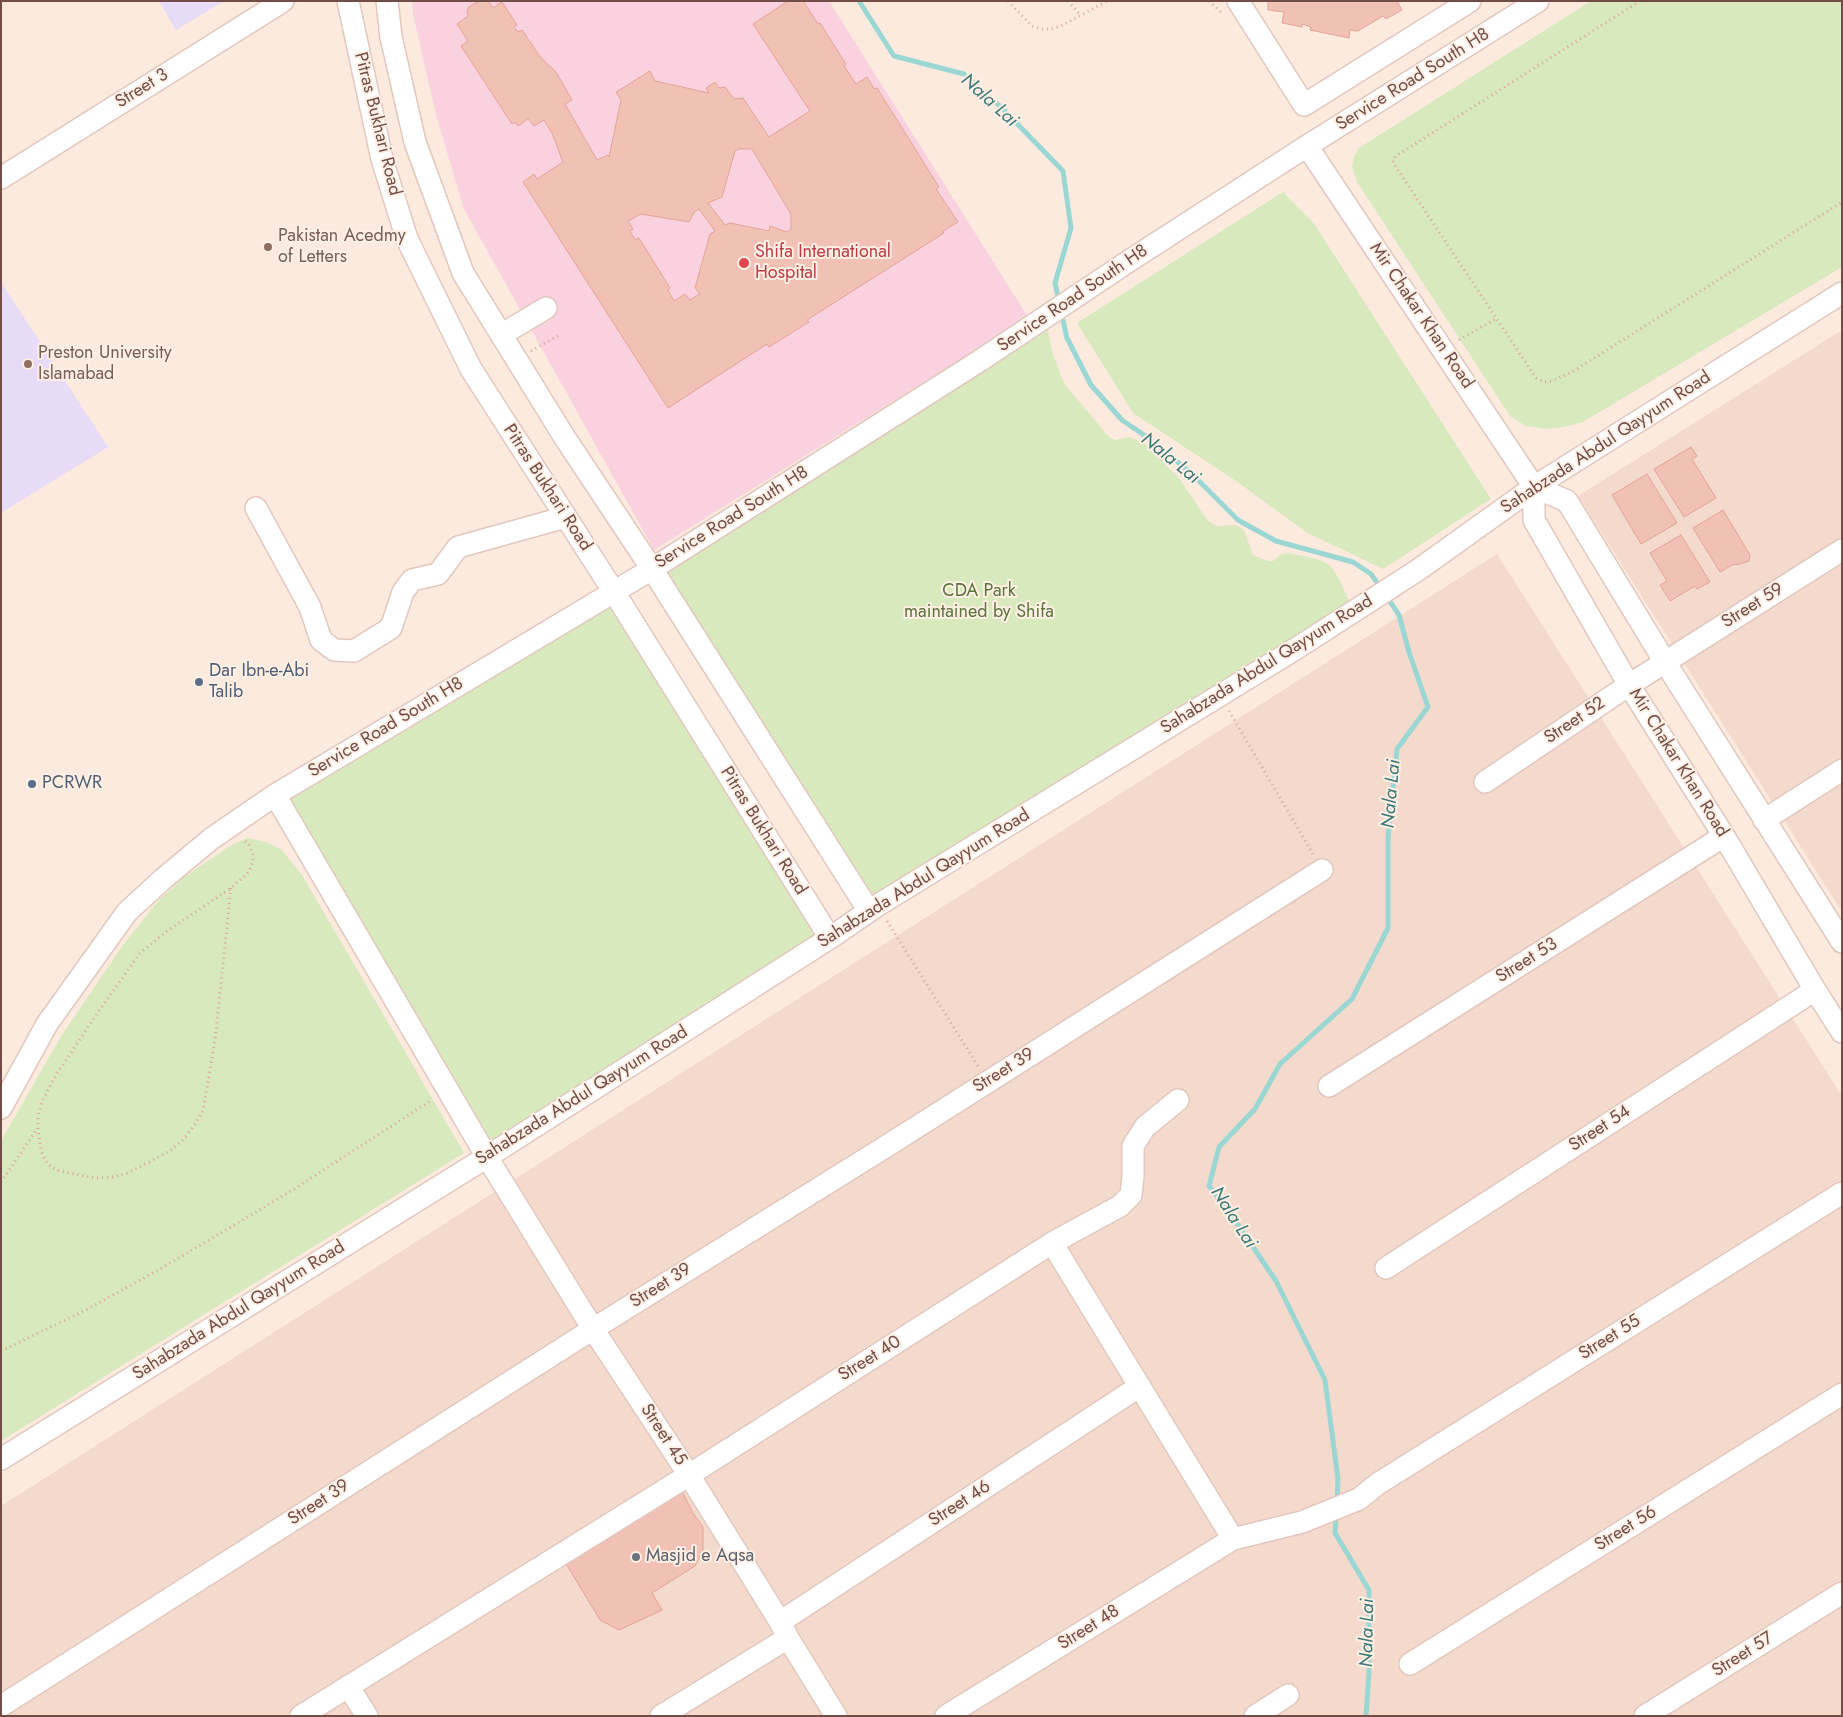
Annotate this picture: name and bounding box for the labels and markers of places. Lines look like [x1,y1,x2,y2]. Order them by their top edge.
place label: Pakistan Acedmy of Letters [278,226,406,268]
marker: Pakistan Acedmy of Letters [262,241,274,253]
place label: Shifa International Hospital [755,242,891,284]
marker: Shifa International Hospital [737,256,751,270]
place label: Preston University Islamabad [38,343,172,386]
marker: Preston University Islamabad [22,358,34,370]
place label: Dar Ibn-e-Abi Talib [209,661,309,704]
marker: Dar Ibn-e-Abi Talib [193,676,205,688]
place label: PCRWR [42,773,102,795]
marker: PCRWR [26,778,38,790]
place label: Masjid e Aqsa [646,1546,754,1568]
marker: Masjid e Aqsa [630,1551,642,1563]

